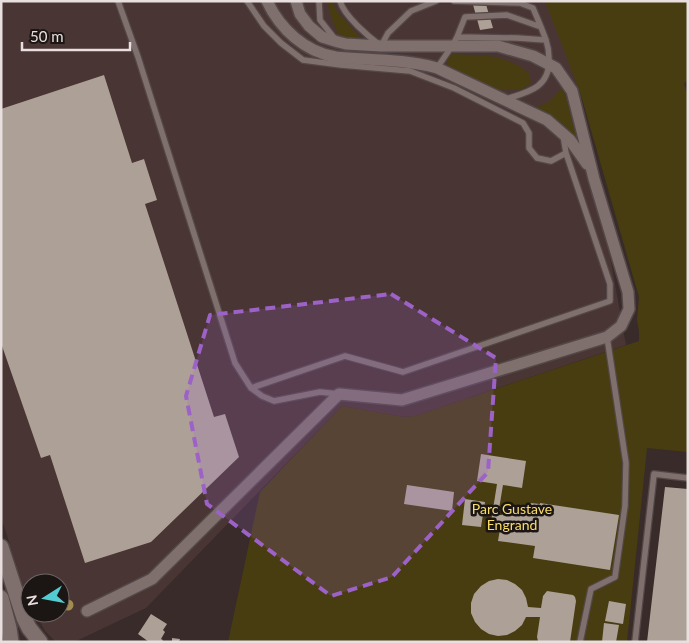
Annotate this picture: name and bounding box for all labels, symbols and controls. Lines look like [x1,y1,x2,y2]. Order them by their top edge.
scale bar [22,20,130,52]
text: 50 m [30,27,64,45]
park label: Parc Gustave Engrand [472,500,552,533]
north arrow [20,573,70,623]
text: N [22,594,41,607]

